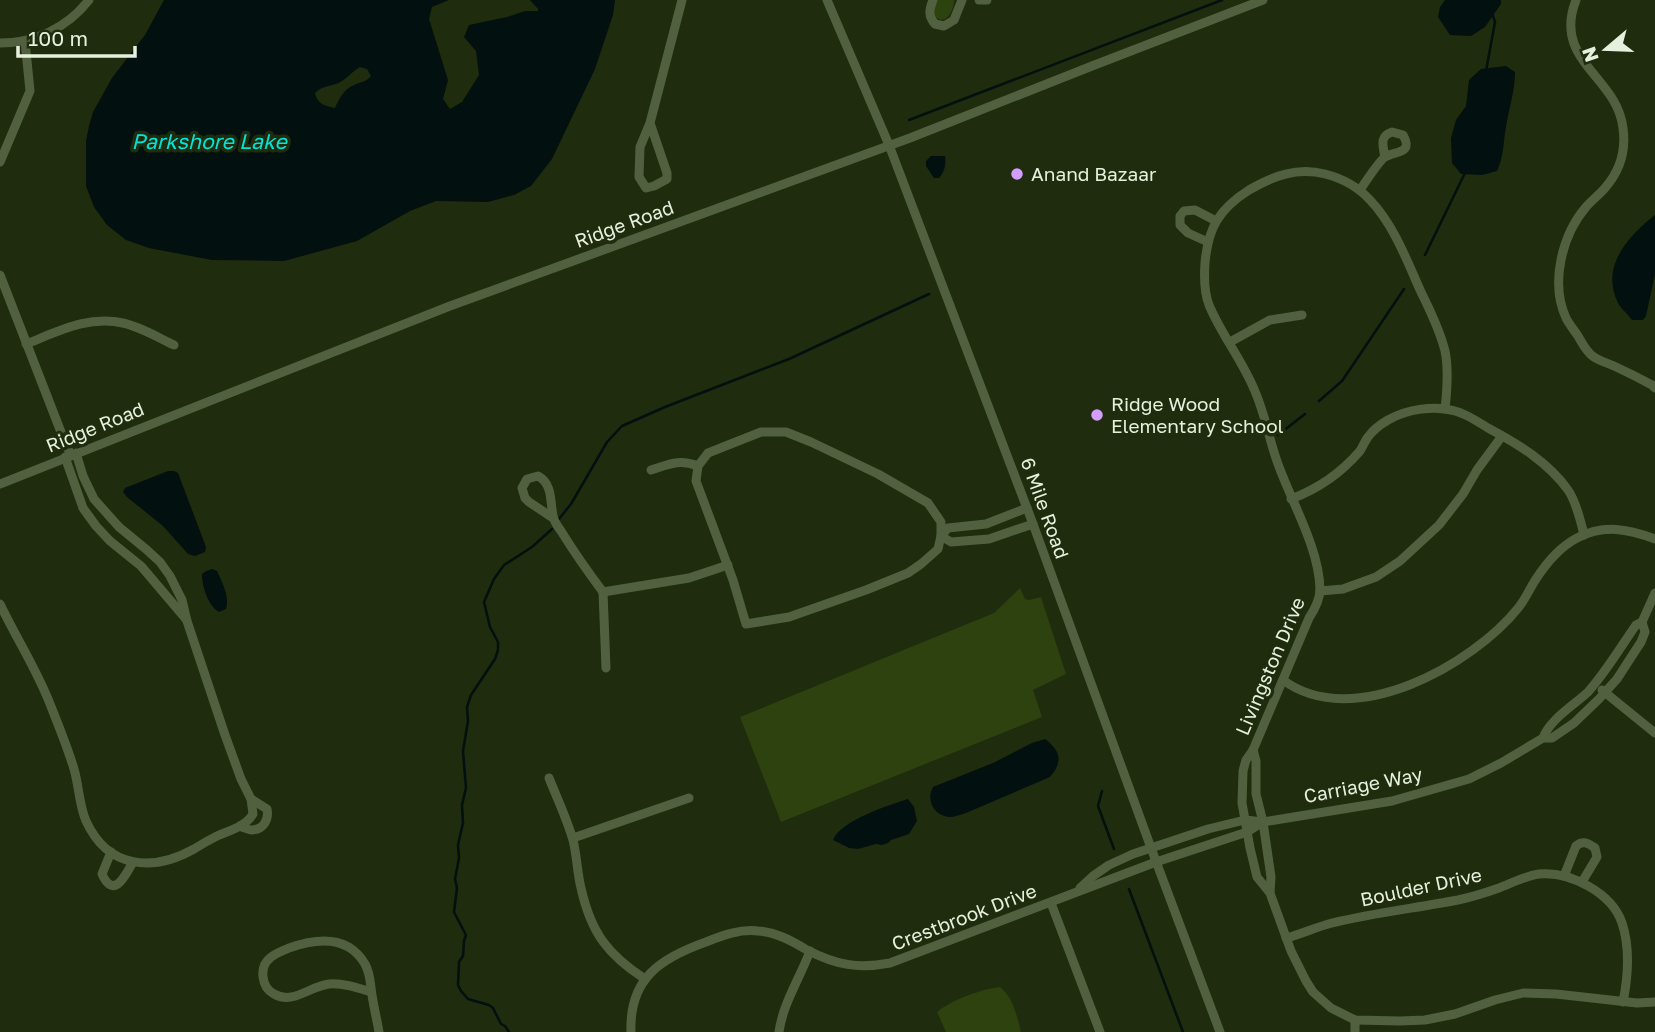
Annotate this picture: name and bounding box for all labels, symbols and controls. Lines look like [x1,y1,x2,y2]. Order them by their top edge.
scale bar [18,14,135,58]
north arrow [1571,14,1641,84]
text: 100 m [28,25,88,51]
text: N [1576,44,1603,65]
water label: Parkshore Lake [131,128,288,154]
place label: Anand Bazaar [1031,162,1157,185]
marker: Anand Bazaar [1009,166,1025,182]
street label: Ridge Road [571,195,676,252]
place label: Ridge Wood Elementary School [1111,392,1284,437]
street label: Ridge Road [42,396,147,457]
marker: Ridge Wood Elementary School [1089,407,1105,423]
street label: 6 Mile Road [1017,454,1074,562]
street label: Livingston Drive [1230,593,1309,738]
street label: Carriage Way [1302,762,1424,807]
street label: Boulder Drive [1358,862,1484,911]
street label: Crestbrook Drive [888,878,1039,955]

